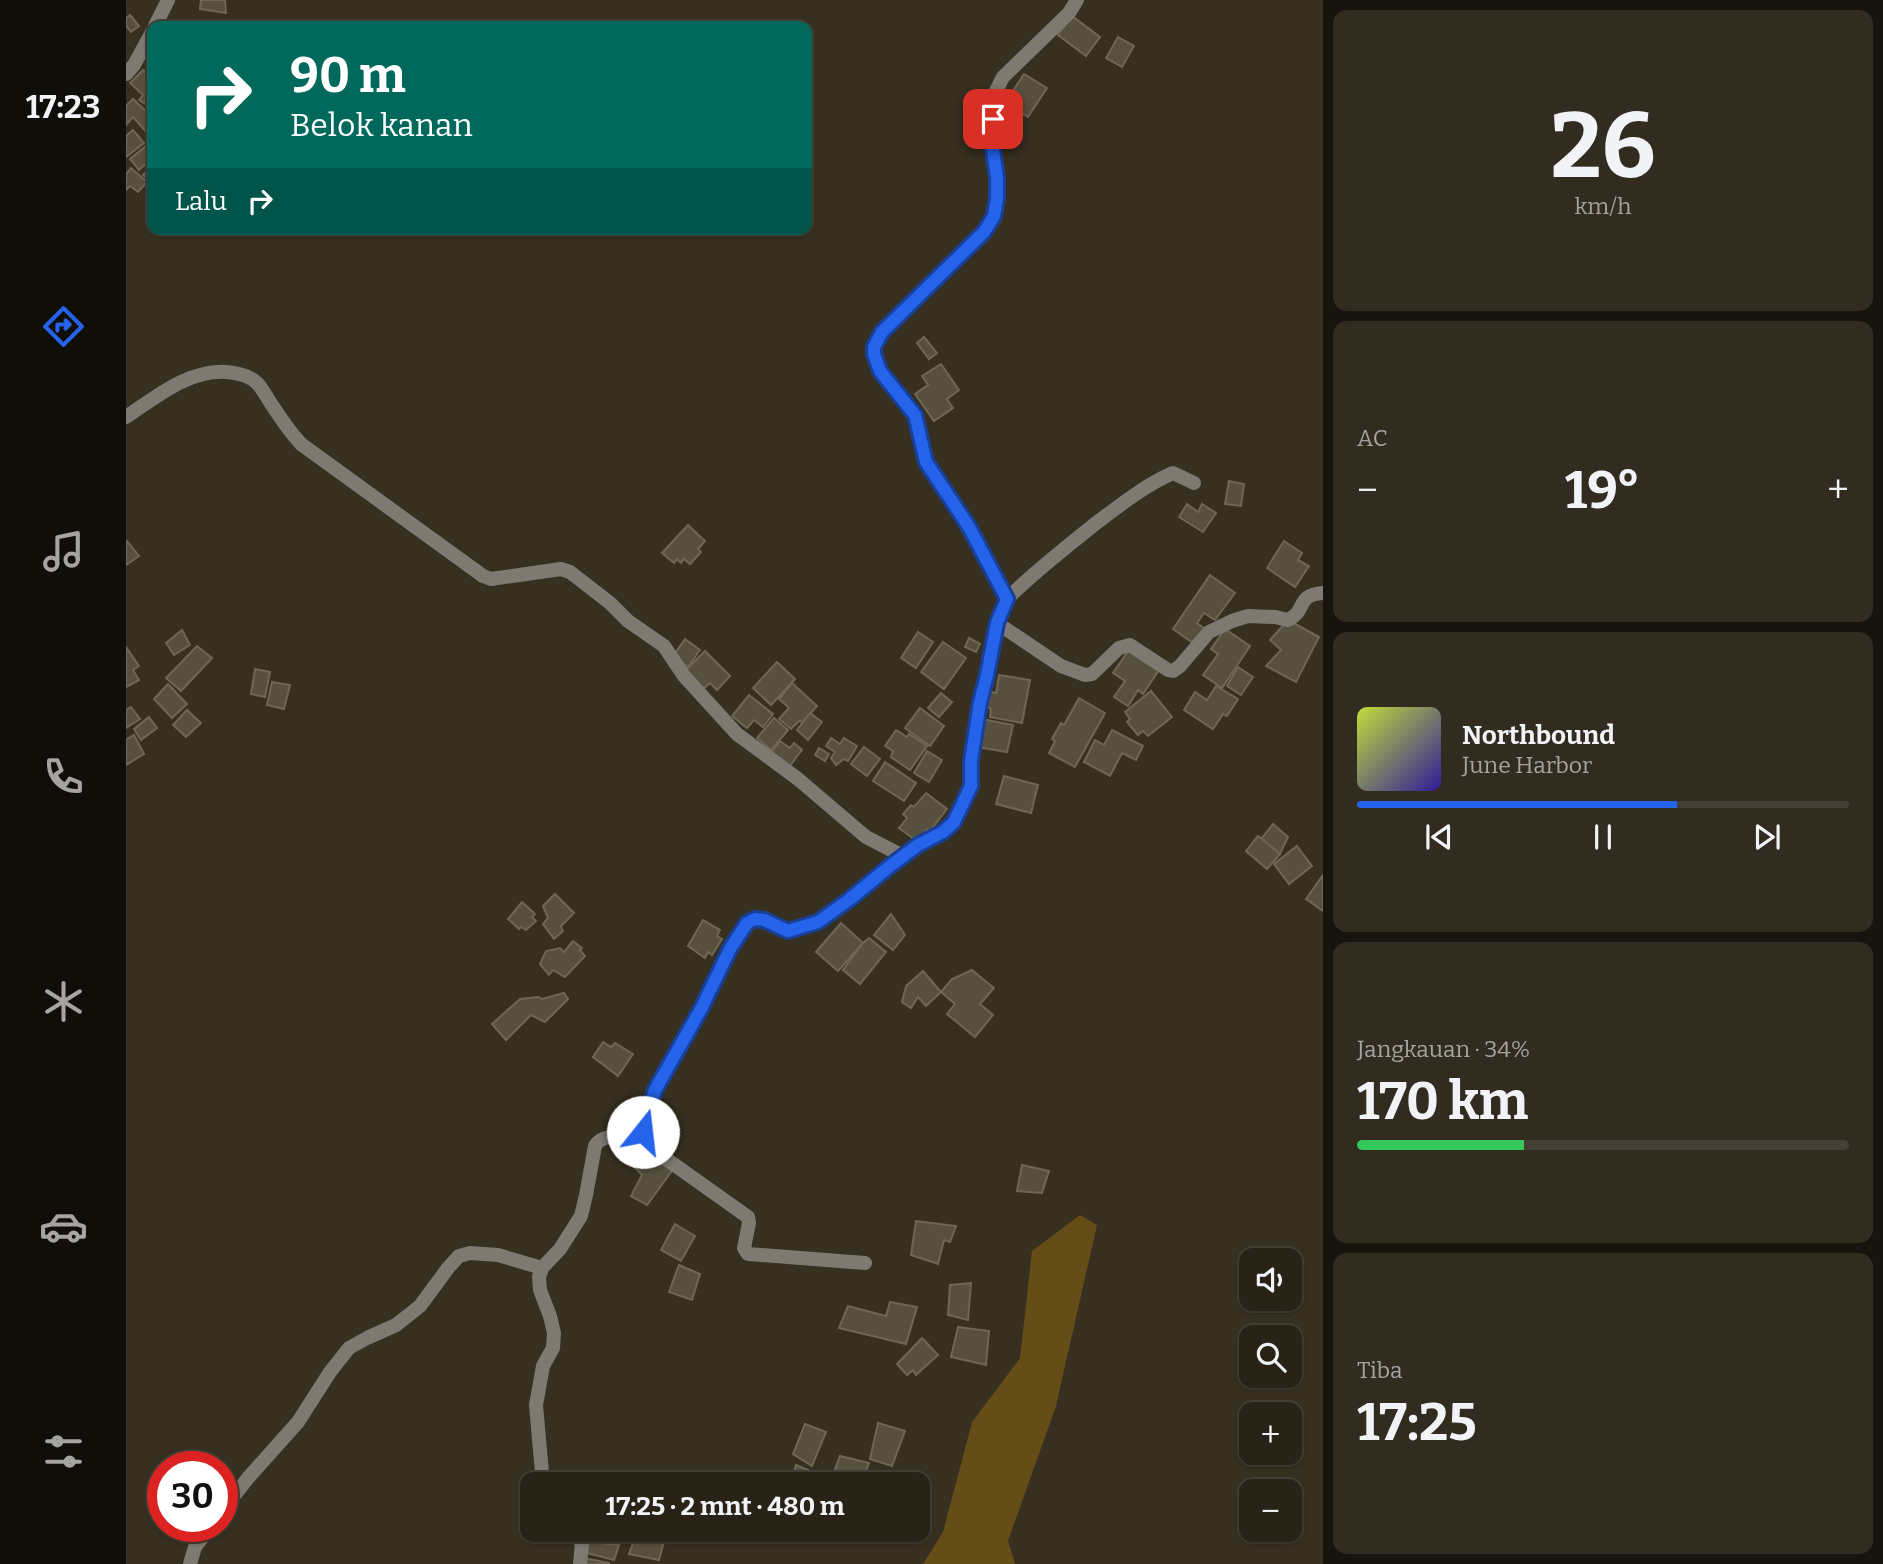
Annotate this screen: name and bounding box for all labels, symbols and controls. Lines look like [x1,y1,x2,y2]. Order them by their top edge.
text: 90 m [290,46,406,105]
icon: right [175,49,266,140]
text: 17:23 [26,88,100,126]
pin [963,89,1023,149]
text: 26 [1550,92,1656,201]
icon: arrive [974,100,1012,138]
text: Belok kanan [290,106,473,144]
icon: right [241,182,279,220]
text: Lalu [175,186,227,217]
text: km/h [1575,192,1631,220]
icon: directions [39,302,88,351]
text: AC [1357,424,1388,452]
text: 19° [1565,459,1640,522]
text: − [1357,467,1378,513]
text: + [1827,467,1849,513]
icon: music [39,527,88,576]
text: Northbound [1462,720,1615,751]
text: June Harbor [1462,751,1592,779]
icon: phone [39,752,88,801]
icon: previous [1420,818,1458,856]
icon: pause [1584,818,1622,856]
icon: next [1748,818,1786,856]
icon: climate [39,977,88,1026]
text: Jangkauan · 34% [1357,1035,1530,1063]
text: 170 km [1357,1070,1528,1133]
position arrow [606,1095,680,1169]
icon: car [39,1202,88,1251]
map controls [1239,1248,1302,1542]
button: sound [1239,1248,1302,1311]
button: search [1239,1325,1302,1388]
text: Tiba [1357,1356,1403,1384]
text: 17:25 [1357,1391,1477,1454]
button: + [1239,1402,1302,1465]
icon: filters [39,1427,88,1476]
speed limit sign: 30 [147,1451,238,1542]
button: − [1239,1479,1302,1542]
text: 17:25 · 2 mnt · 480 m [605,1491,845,1522]

